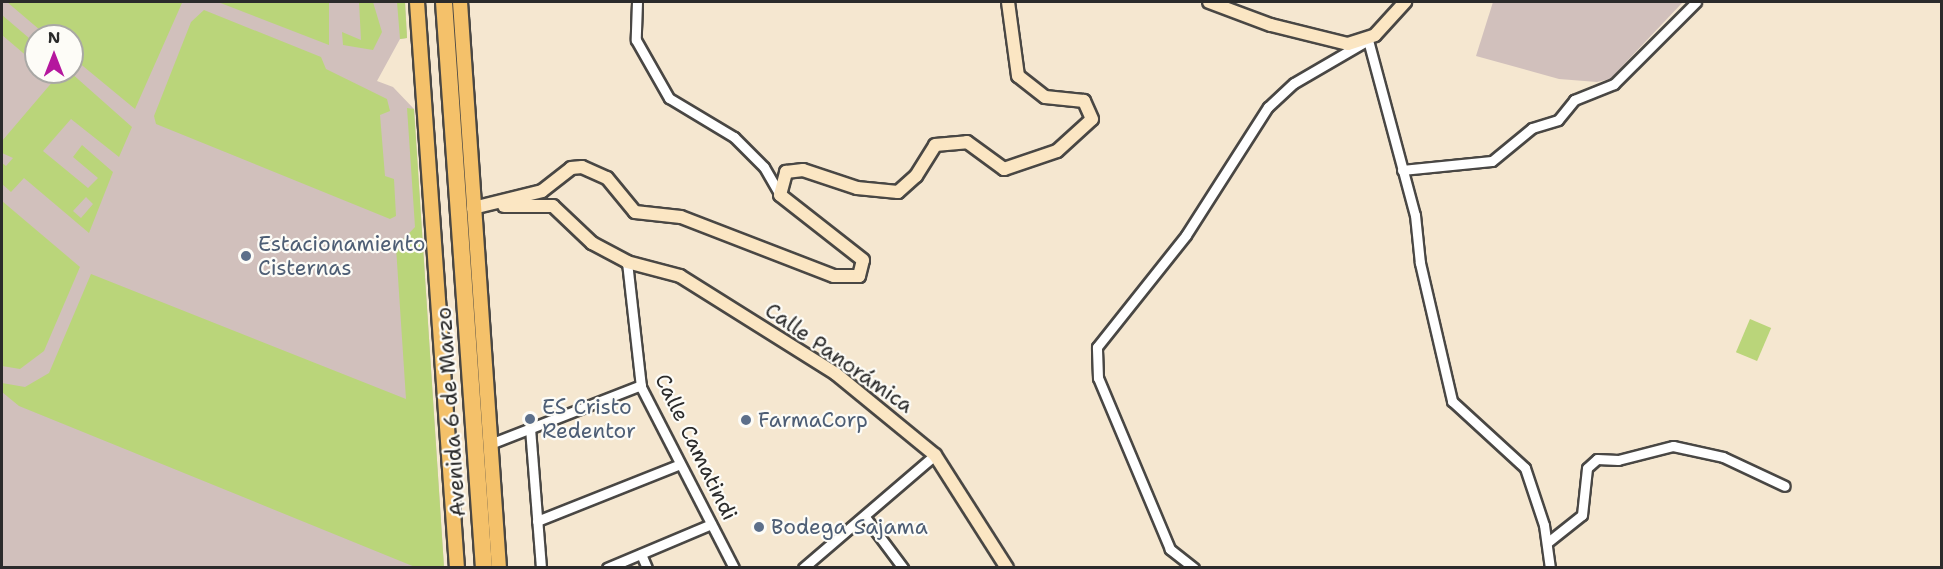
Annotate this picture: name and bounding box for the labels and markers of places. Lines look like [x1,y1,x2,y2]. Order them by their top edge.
place label: Estacionamiento Cisternas [258,231,426,281]
marker: Estacionamiento Cisternas [239,249,253,263]
place label: ES Cristo Redentor [542,394,636,444]
place label: FarmaCorp [758,407,868,433]
marker: ES Cristo Redentor [523,412,537,426]
marker: FarmaCorp [739,413,753,427]
place label: Bodega Sajama [771,514,928,540]
marker: Bodega Sajama [752,520,766,534]

